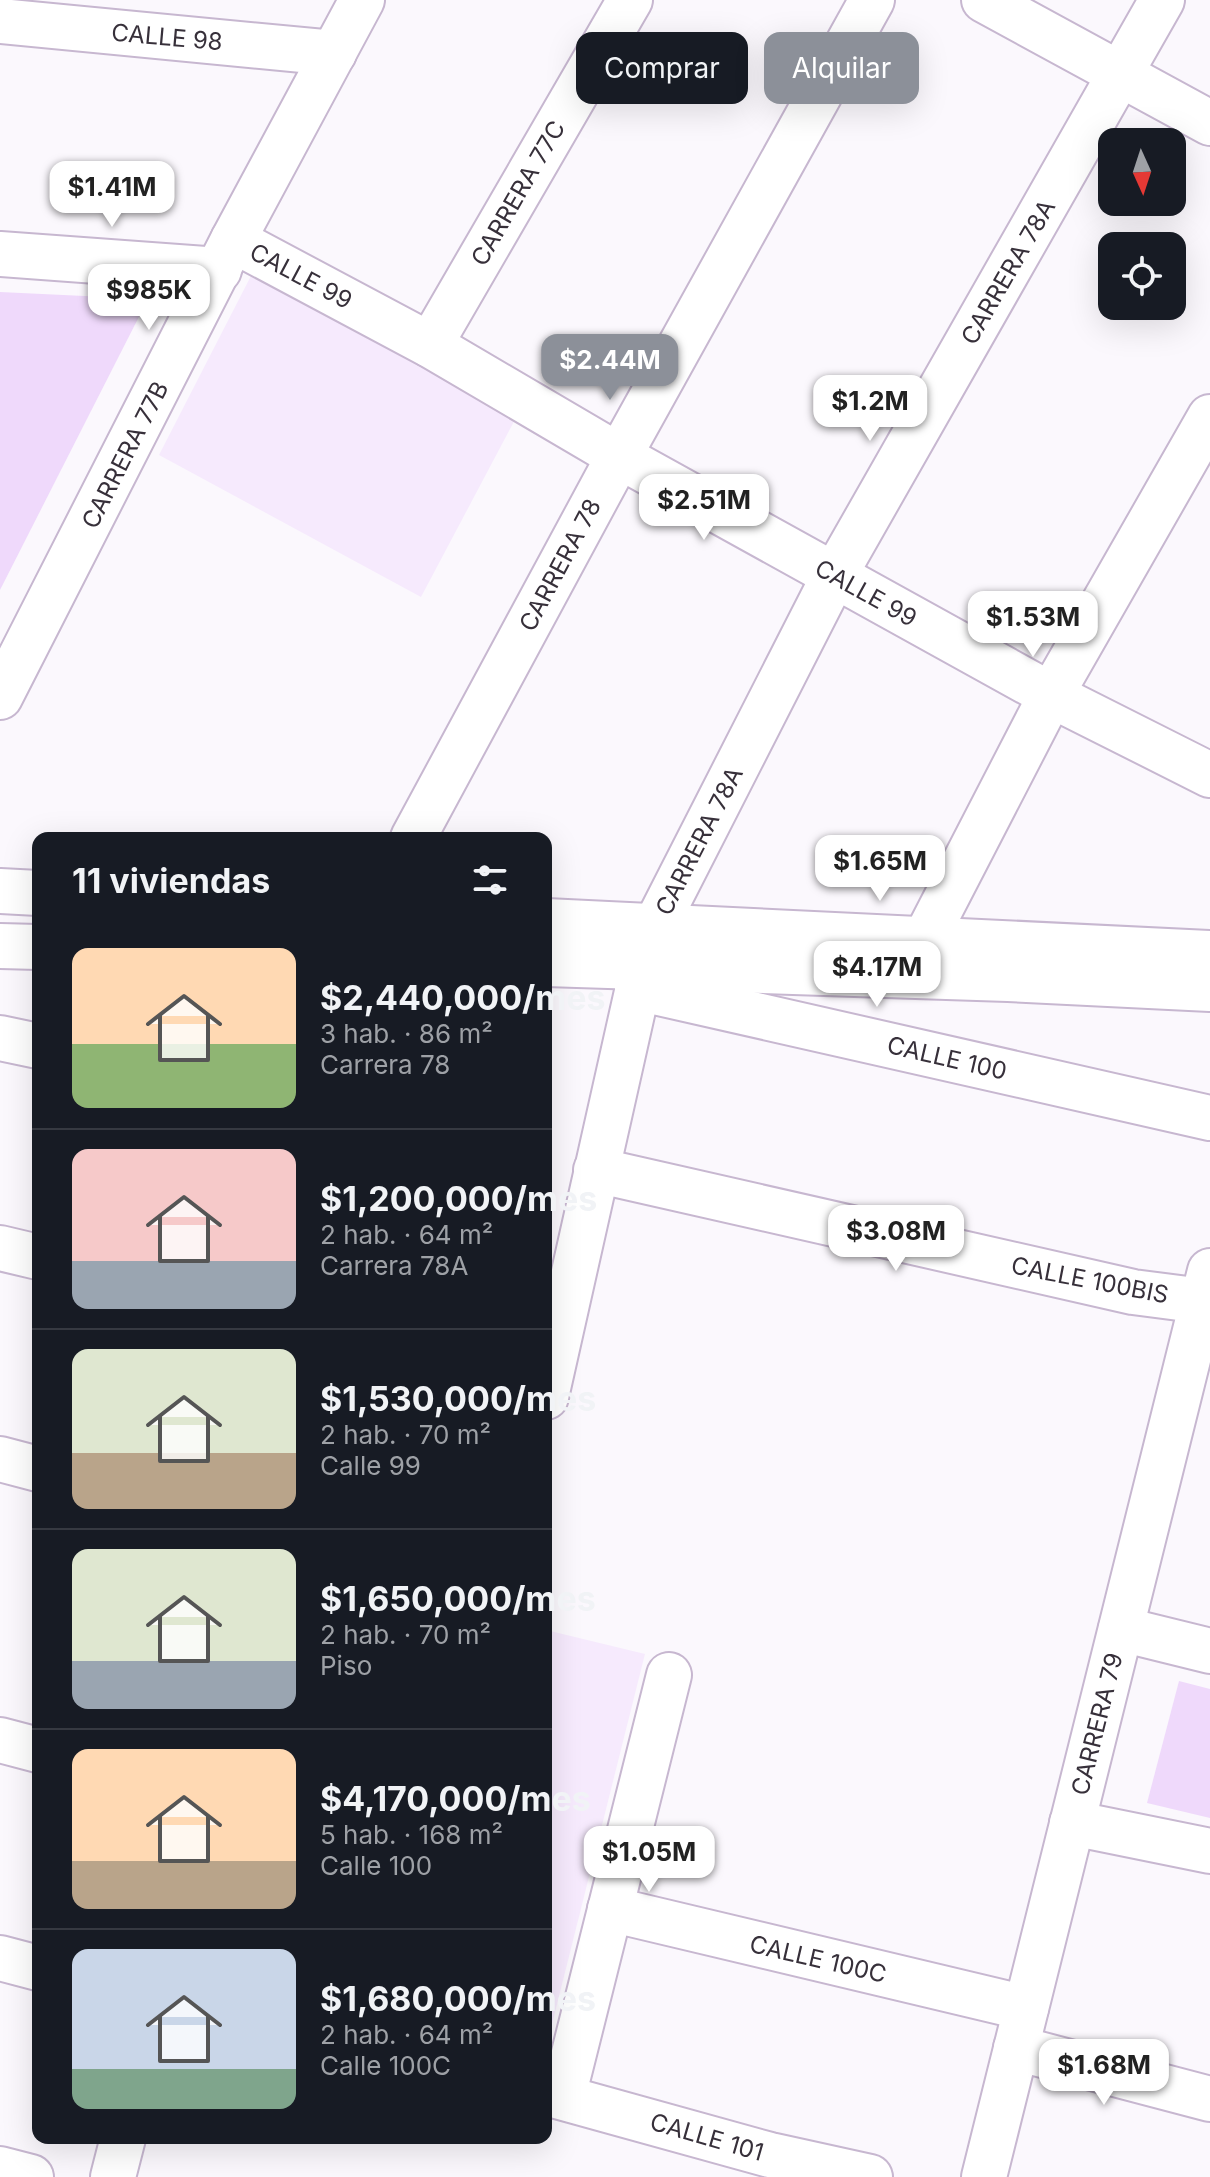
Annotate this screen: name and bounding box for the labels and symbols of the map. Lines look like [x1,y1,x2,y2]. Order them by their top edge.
street label: CALLE 98 [110,18,224,56]
street label: CARRERA 77C [465,115,571,271]
north arrow [1098,128,1186,216]
pin: $1.41M [47,161,177,229]
street label: CARRERA 78A [955,194,1061,350]
street label: CALLE 99 [245,237,357,315]
pin: $985K [93,264,205,332]
pin: $2.44M [545,334,675,402]
pin: $1.2M [814,375,926,443]
street label: CARRERA 77B [76,377,174,533]
pin: $2.51M [639,474,769,542]
street label: CARRERA 78 [513,494,607,636]
street label: CALLE 99 [810,553,922,633]
pin: $1.53M [968,591,1098,659]
street label: CARRERA 78A [649,762,749,920]
pin: $1.65M [815,835,945,903]
pin: $4.17M [812,941,942,1009]
street label: CALLE 100 [884,1030,1010,1086]
pin: $3.08M [831,1205,961,1273]
street label: CALLE 100BIS [1009,1251,1171,1309]
street label: CARRERA 79 [1065,1650,1129,1798]
pin: $1.05M [584,1826,714,1894]
street label: CALLE 100C [747,1929,889,1989]
pin: $1.68M [1039,2039,1169,2107]
street label: CALLE 101 [647,2107,767,2167]

